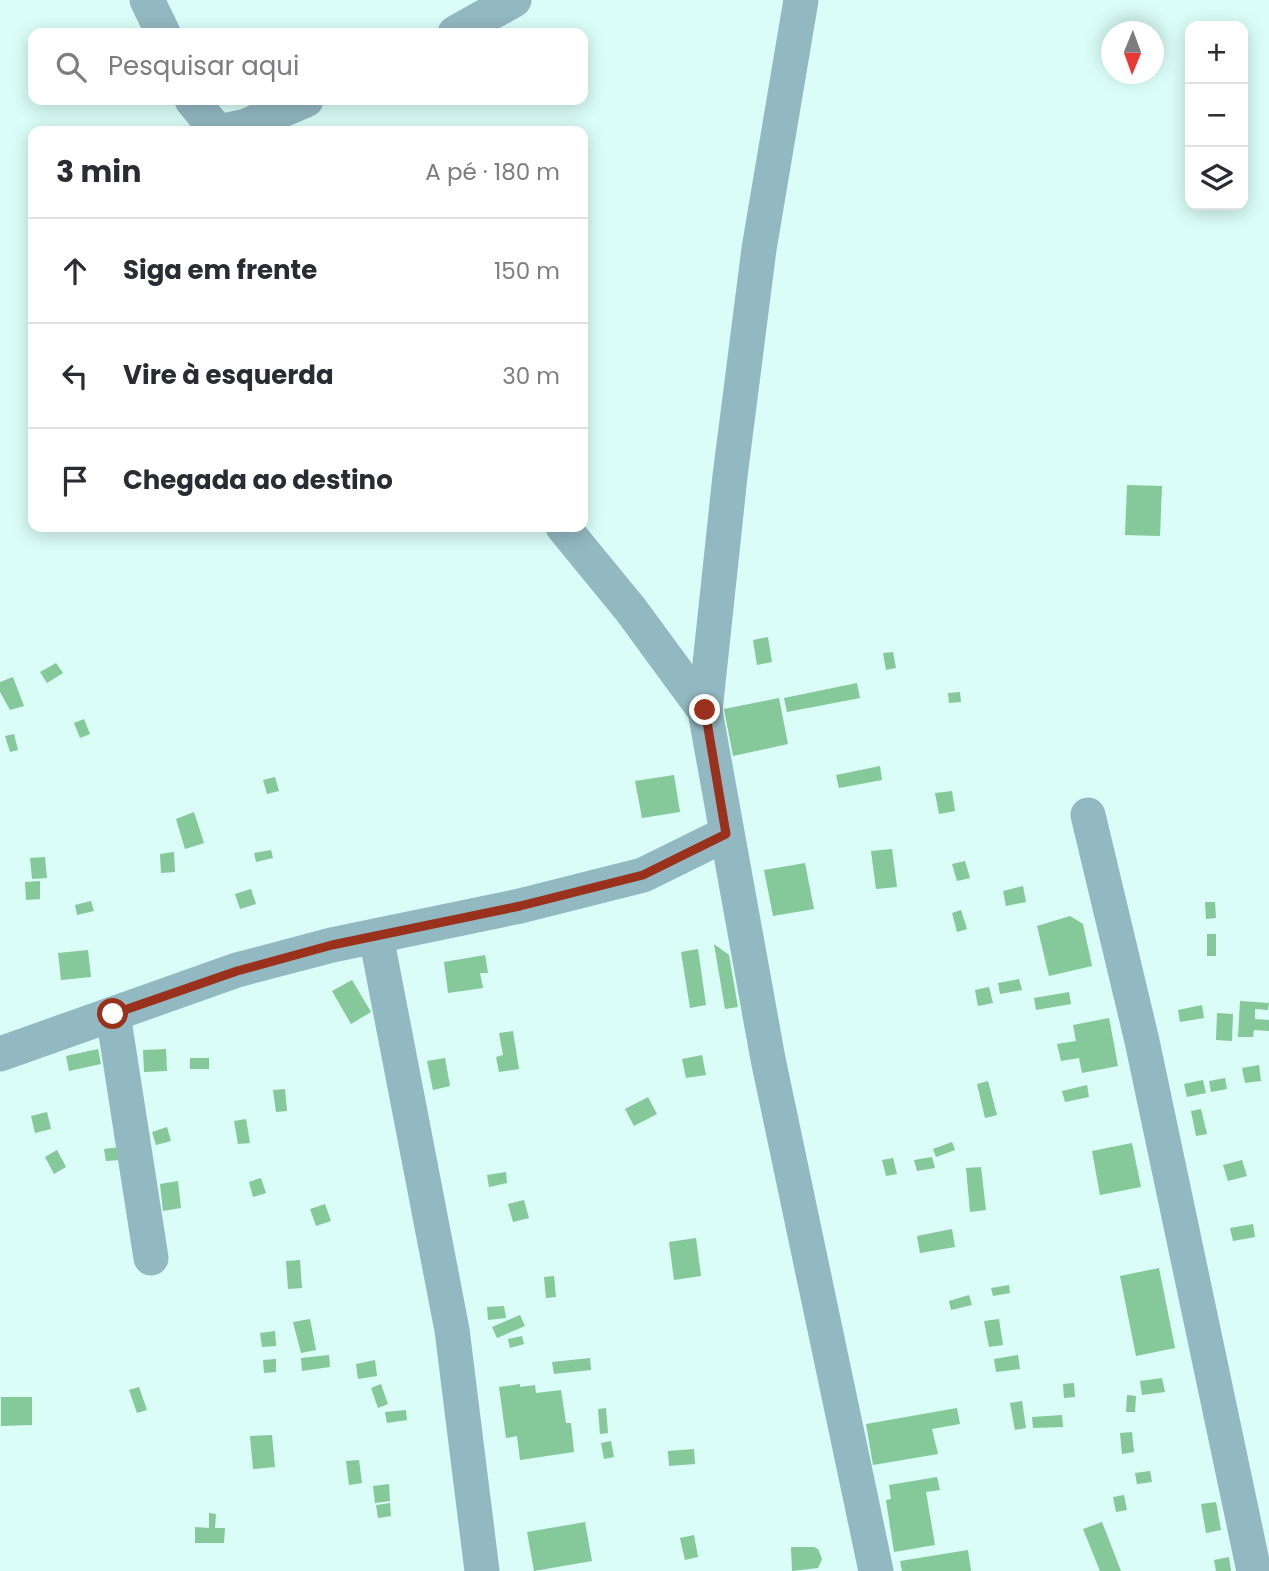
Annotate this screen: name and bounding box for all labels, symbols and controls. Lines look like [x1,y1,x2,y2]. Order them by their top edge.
north arrow [1101,21,1164,84]
map controls [1185,21,1248,210]
button: + [1185,21,1248,84]
search box [28,28,588,105]
icon: search [52,48,90,86]
text: Pesquisar aqui [108,48,299,84]
button: − [1185,84,1248,147]
button: layers [1185,147,1248,210]
text: 3 min [56,150,141,193]
text: A pé · 180 m [425,156,560,188]
icon: ahead [56,252,94,290]
text: Siga em frente [123,252,317,288]
text: 150 m [494,255,560,287]
icon: left [56,357,94,395]
text: Vire à esquerda [123,357,334,393]
text: 30 m [502,360,560,392]
icon: arrive [56,462,94,500]
text: Chegada ao destino [123,462,393,498]
route end [689,694,720,725]
route start [97,998,128,1029]

